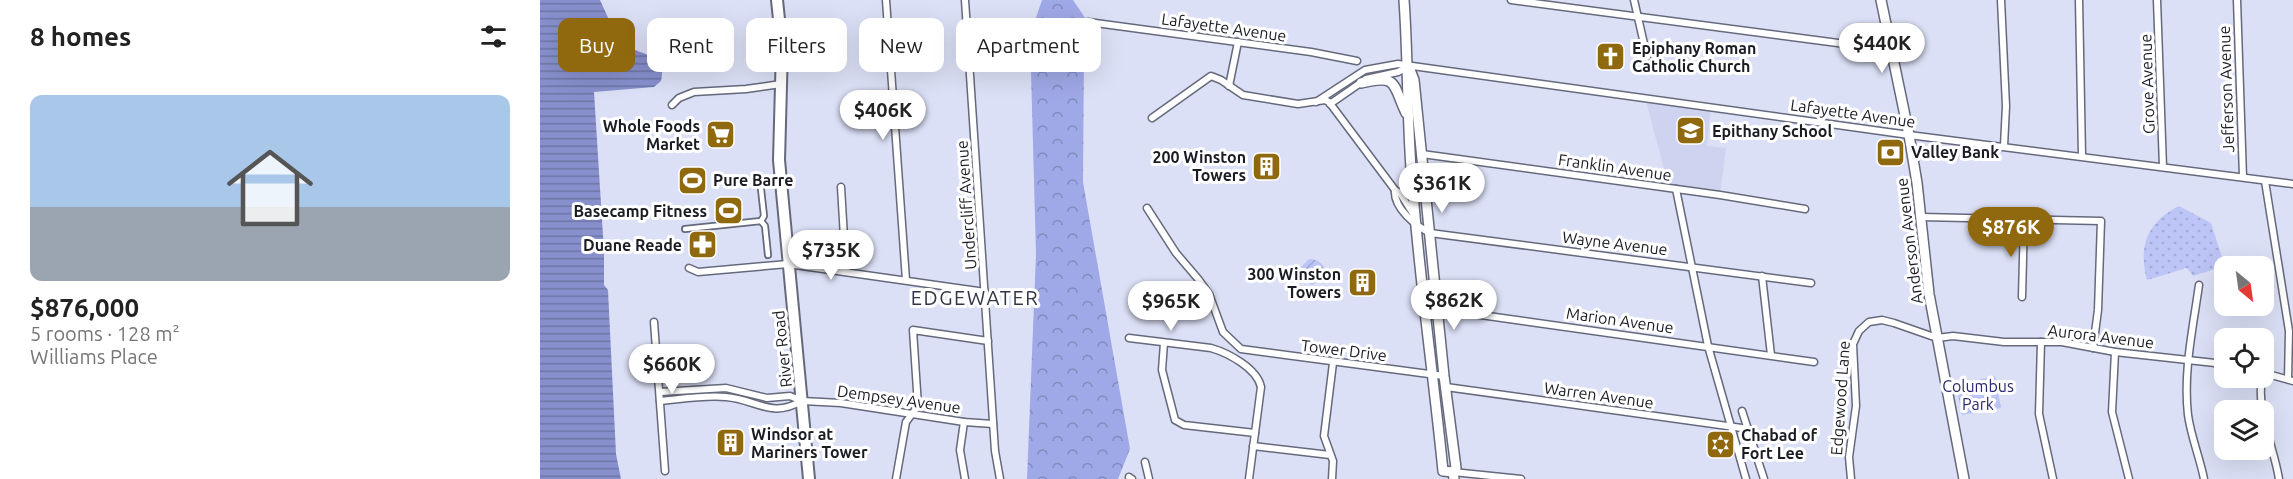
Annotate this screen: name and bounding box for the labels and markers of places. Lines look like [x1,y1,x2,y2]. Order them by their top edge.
pin: $440K [1840,23,1924,74]
place label: Epiphany Roman Catholic Church [1632,39,1756,75]
church icon: Epiphany Roman Catholic Church [1595,41,1627,73]
pin: $406K [841,90,925,141]
school or university icon: Epithany School [1675,115,1707,147]
place label: Whole Foods Market [603,117,700,153]
supermarket icon: Whole Foods Market [705,119,737,151]
place label: Epithany School [1712,122,1832,140]
bank icon: Valley Bank [1874,136,1906,168]
place label: Valley Bank [1911,143,1999,161]
place label: 200 Winston Towers [1152,148,1246,184]
building icon: 200 Winston Towers [1251,150,1283,182]
pin: $361K [1400,163,1484,214]
sports icon: Pure Barre [676,164,708,196]
place label: Pure Barre [713,171,794,189]
sports icon: Basecamp Fitness [712,195,744,227]
place label: Basecamp Fitness [574,202,707,220]
pin: $876K [1969,207,2053,258]
pharmacy icon: Duane Reade [687,229,719,261]
pin: $735K [789,230,873,281]
place label: Duane Reade [583,236,682,254]
place label: 300 Winston Towers [1247,265,1341,301]
building icon: 300 Winston Towers [1346,267,1378,299]
pin: $862K [1412,280,1496,331]
pin: $965K [1129,281,1213,332]
pin: $660K [630,344,714,395]
place label: Windsor at Mariners Tower [751,425,868,461]
place label: Chabad of Fort Lee [1741,426,1818,462]
building icon: Windsor at Mariners Tower [714,427,746,459]
synagogue icon: Chabad of Fort Lee [1704,428,1736,460]

